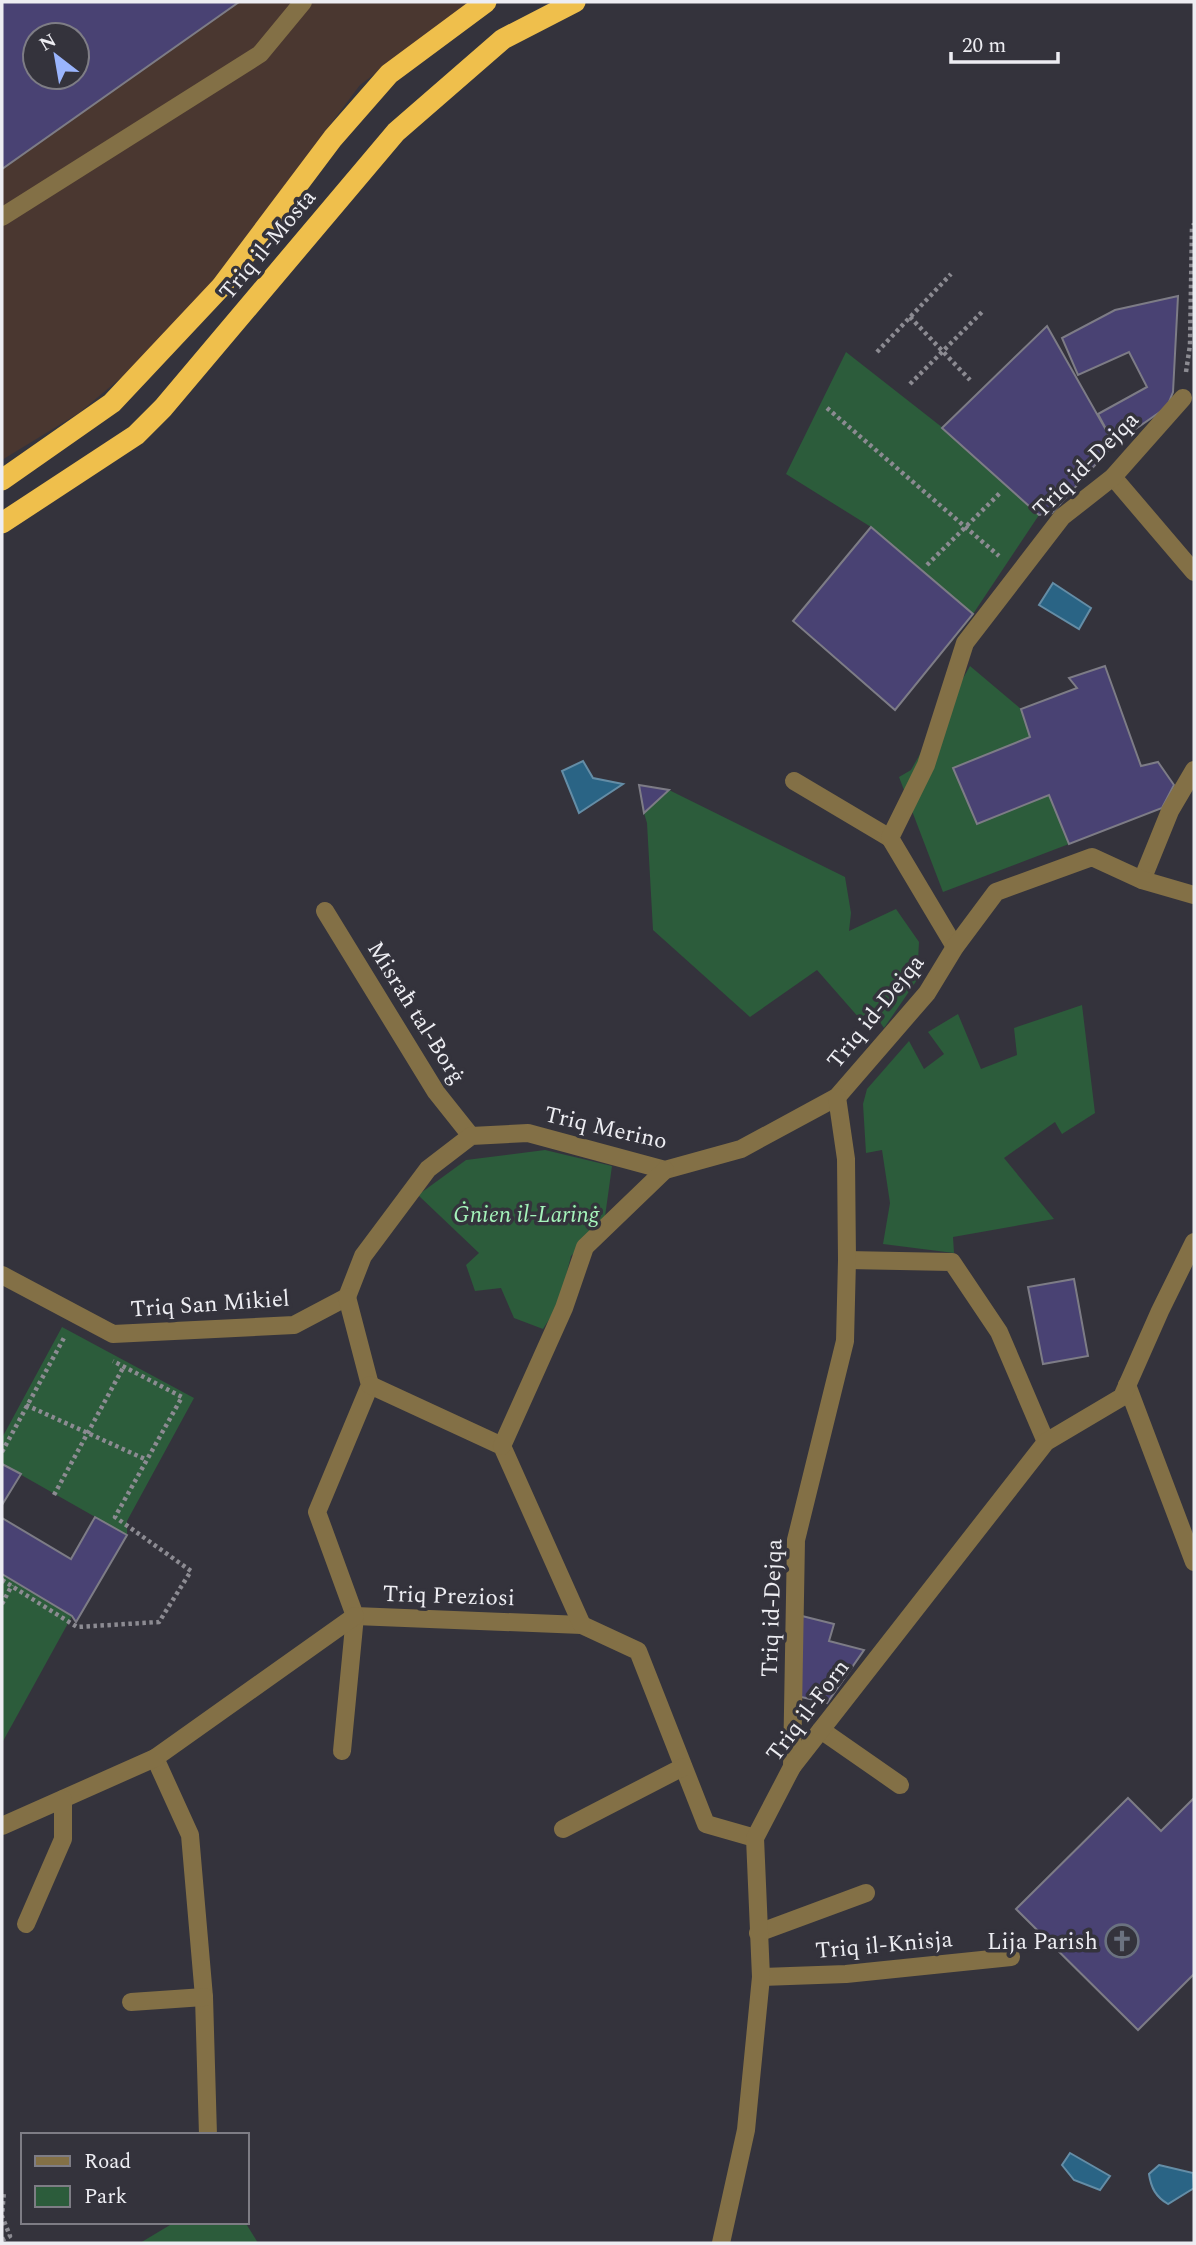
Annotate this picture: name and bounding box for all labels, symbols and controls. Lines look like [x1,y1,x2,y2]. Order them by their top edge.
north arrow [21,21,91,91]
scale bar [951,21,1058,65]
text: N [34,26,62,59]
text: 20 m [962,30,1006,62]
street label: Triq il-Mosta [211,182,325,308]
street label: Triq id-Dejqa [1025,404,1147,526]
street label: Misraħ tal-Borġ [358,934,474,1091]
street label: Triq id-Dejqa [819,947,933,1077]
street label: Triq Merino [541,1097,671,1160]
park label: Ġnien il-Larinġ [453,1198,600,1233]
street label: Triq San Mikiel [129,1281,291,1328]
street label: Triq id-Dejqa [753,1538,792,1678]
street label: Triq Preziosi [382,1577,516,1616]
street label: Triq il-Forn [758,1652,858,1770]
street label: Triq il-Knisja [814,1922,954,1969]
church icon: Lija Parish [1103,1922,1141,1960]
place label: Lija Parish [987,1925,1098,1960]
legend [21,2133,248,2224]
text: Road [84,2146,131,2178]
text: Park [84,2181,128,2213]

